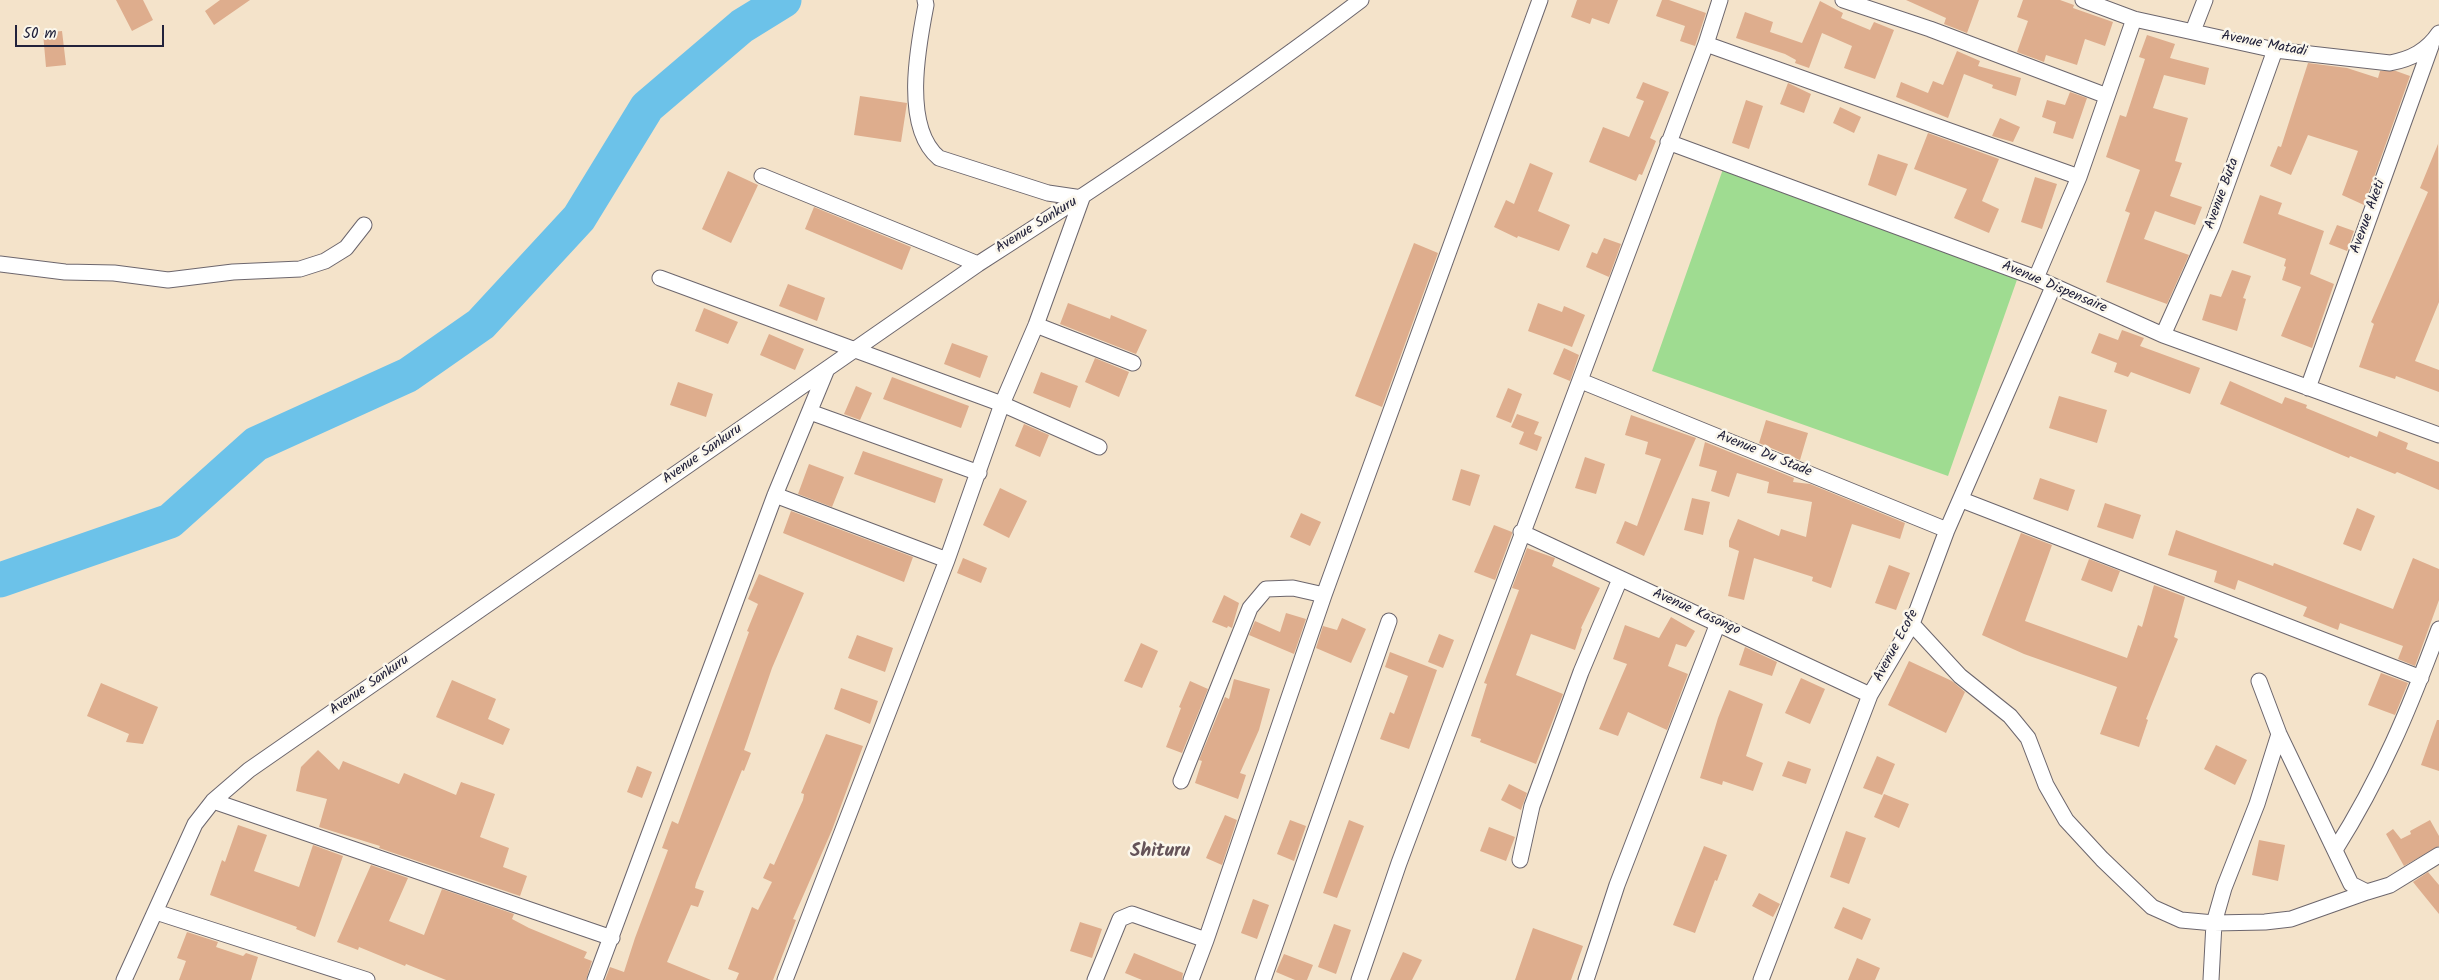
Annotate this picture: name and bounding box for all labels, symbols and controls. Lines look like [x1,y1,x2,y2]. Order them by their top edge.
scale bar [18,15,166,47]
text: 50 m [23,22,57,46]
street label: Avenue Matadi [2220,28,2308,62]
street label: Avenue Buta [2202,156,2244,232]
street label: Avenue Aketi [2348,178,2390,256]
street label: Avenue Sankuru [993,194,1081,258]
street label: Avenue Dispensaire [1999,258,2109,318]
street label: Avenue Sankuru [660,421,746,489]
street label: Avenue Du Stade [1714,428,1814,482]
street label: Avenue Kasongo [1649,586,1743,640]
street label: Avenue Ecofe [1871,607,1923,685]
street label: Avenue Sankuru [327,652,413,720]
district label: Shituru [1130,842,1190,864]

